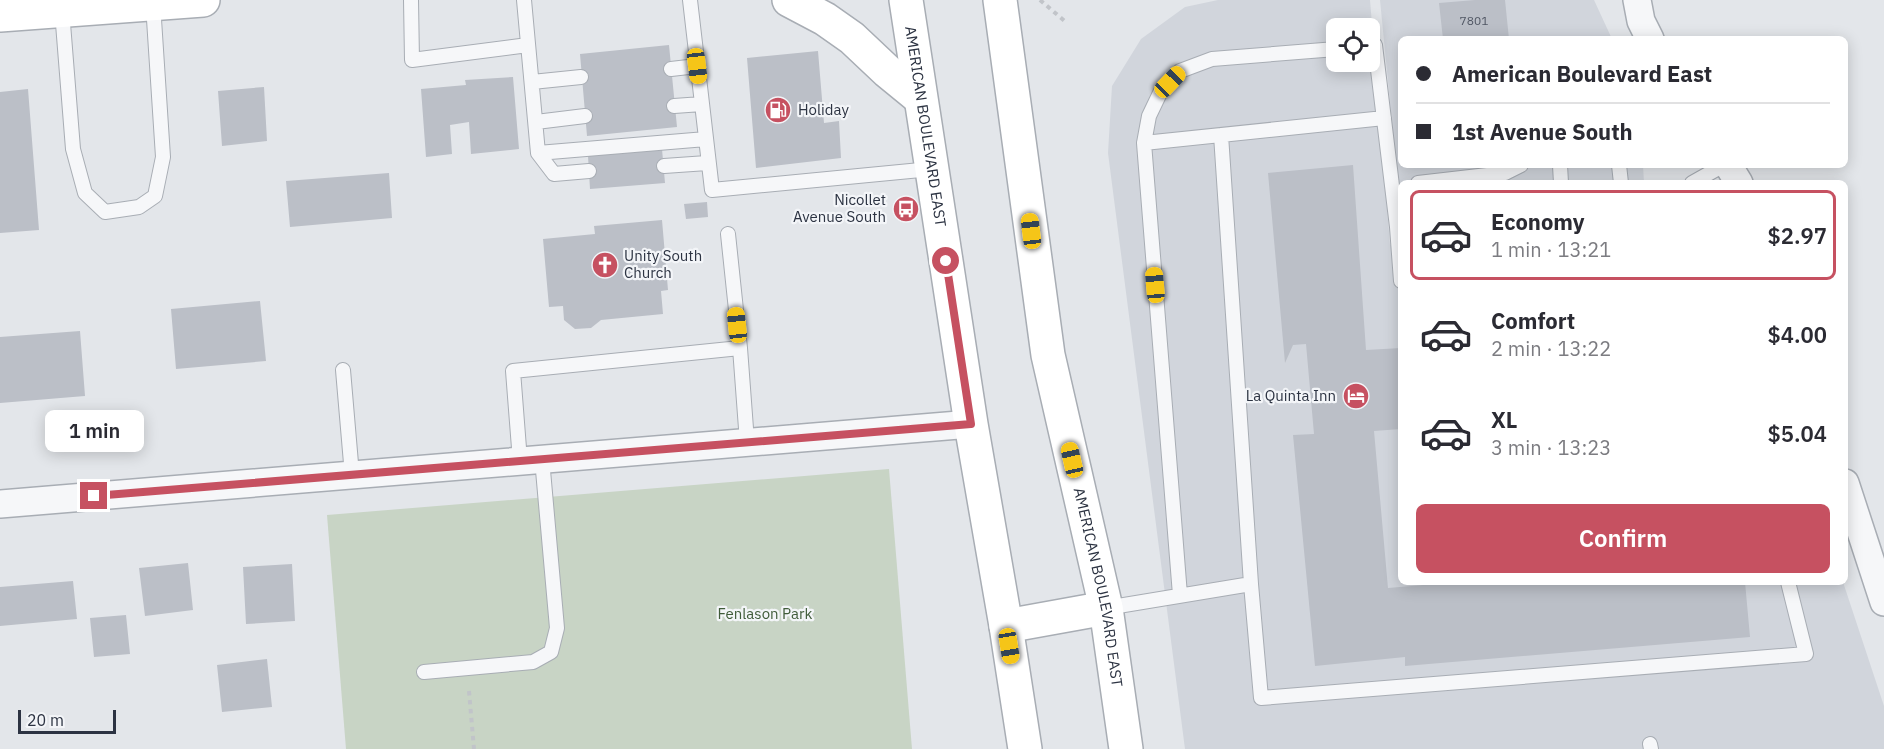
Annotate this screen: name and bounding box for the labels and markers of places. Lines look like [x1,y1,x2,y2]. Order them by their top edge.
fuel station icon: Holiday [763,95,793,125]
place label: Holiday [798,100,849,119]
place label: Nicollet Avenue South [793,190,886,226]
bus stop icon: Nicollet Avenue South [891,194,921,224]
place label: Unity South Church [624,246,702,282]
church icon: Unity South Church [590,250,620,280]
hotel icon: La Quinta Inn [1341,381,1371,411]
place label: La Quinta Inn [1246,386,1336,405]

